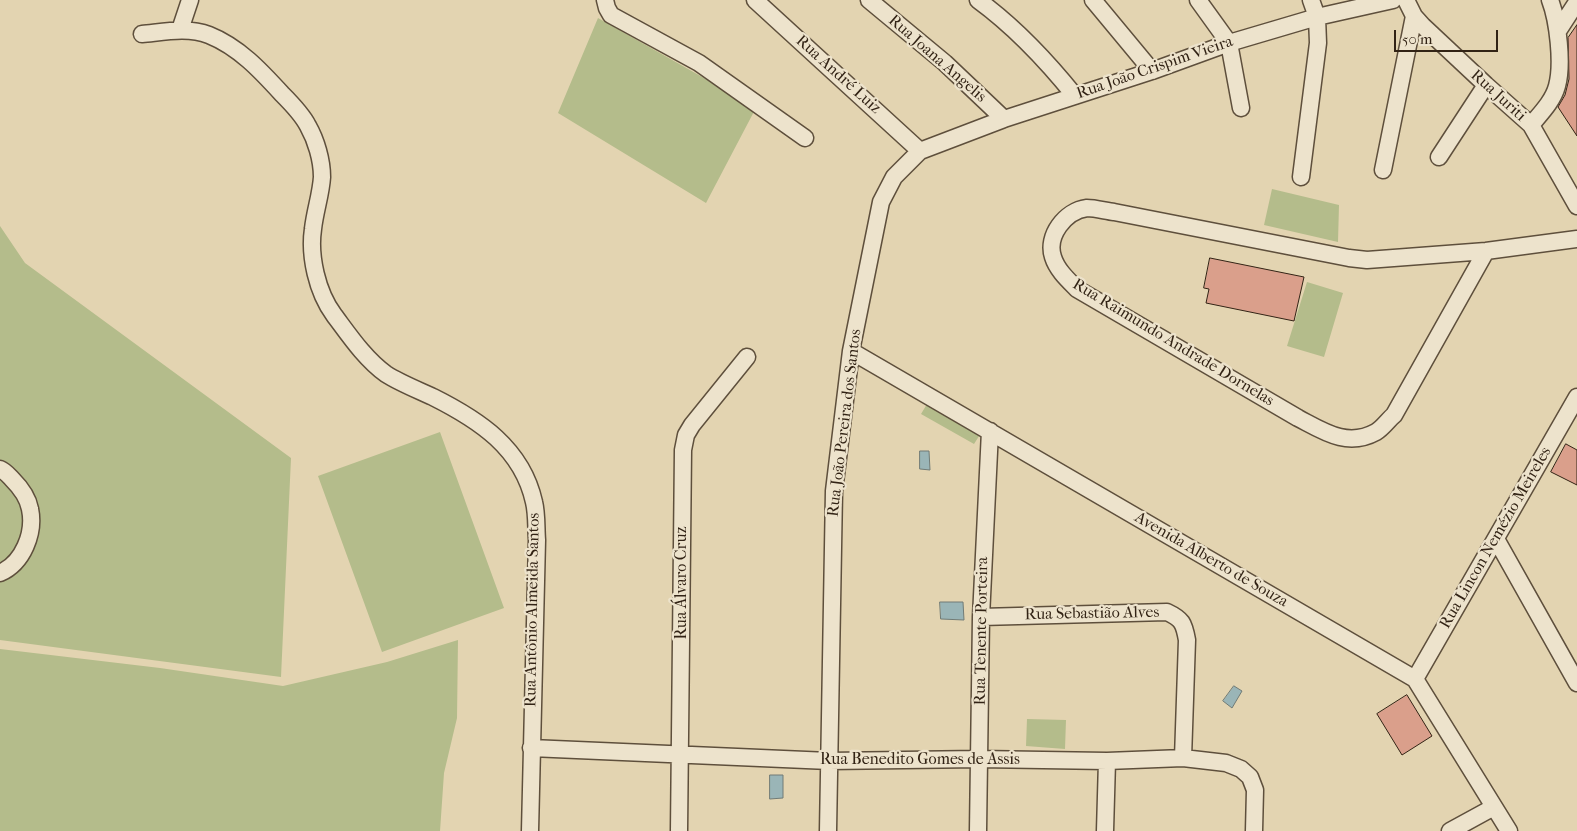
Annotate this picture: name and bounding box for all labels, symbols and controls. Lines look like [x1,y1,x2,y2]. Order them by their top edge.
street label: Rua Joana Angelis [884,11,990,107]
scale bar [1397,20,1501,52]
text: 50 m [1402,30,1432,48]
street label: Rua André Luiz [791,32,885,118]
street label: Rua João Crispim Vieira [1074,32,1236,104]
street label: Rua Juriti [1466,66,1530,126]
street label: Rua Raimundo Andrade Dornelas [1069,275,1277,411]
street label: Rua João Pereira dos Santos [824,328,866,518]
street label: Rua Lincon Nemézio Meireles [1436,444,1556,632]
street label: Avenida Alberto de Souza [1131,508,1291,612]
street label: Rua Antônio Almeida Santos [522,513,544,707]
street label: Rua Álvaro Cruz [672,526,692,640]
street label: Rua Tenente Porteira [971,556,993,706]
street label: Rua Sebastião Alves [1025,603,1159,625]
street label: Rua Benedito Gomes de Assis [820,750,1020,770]

